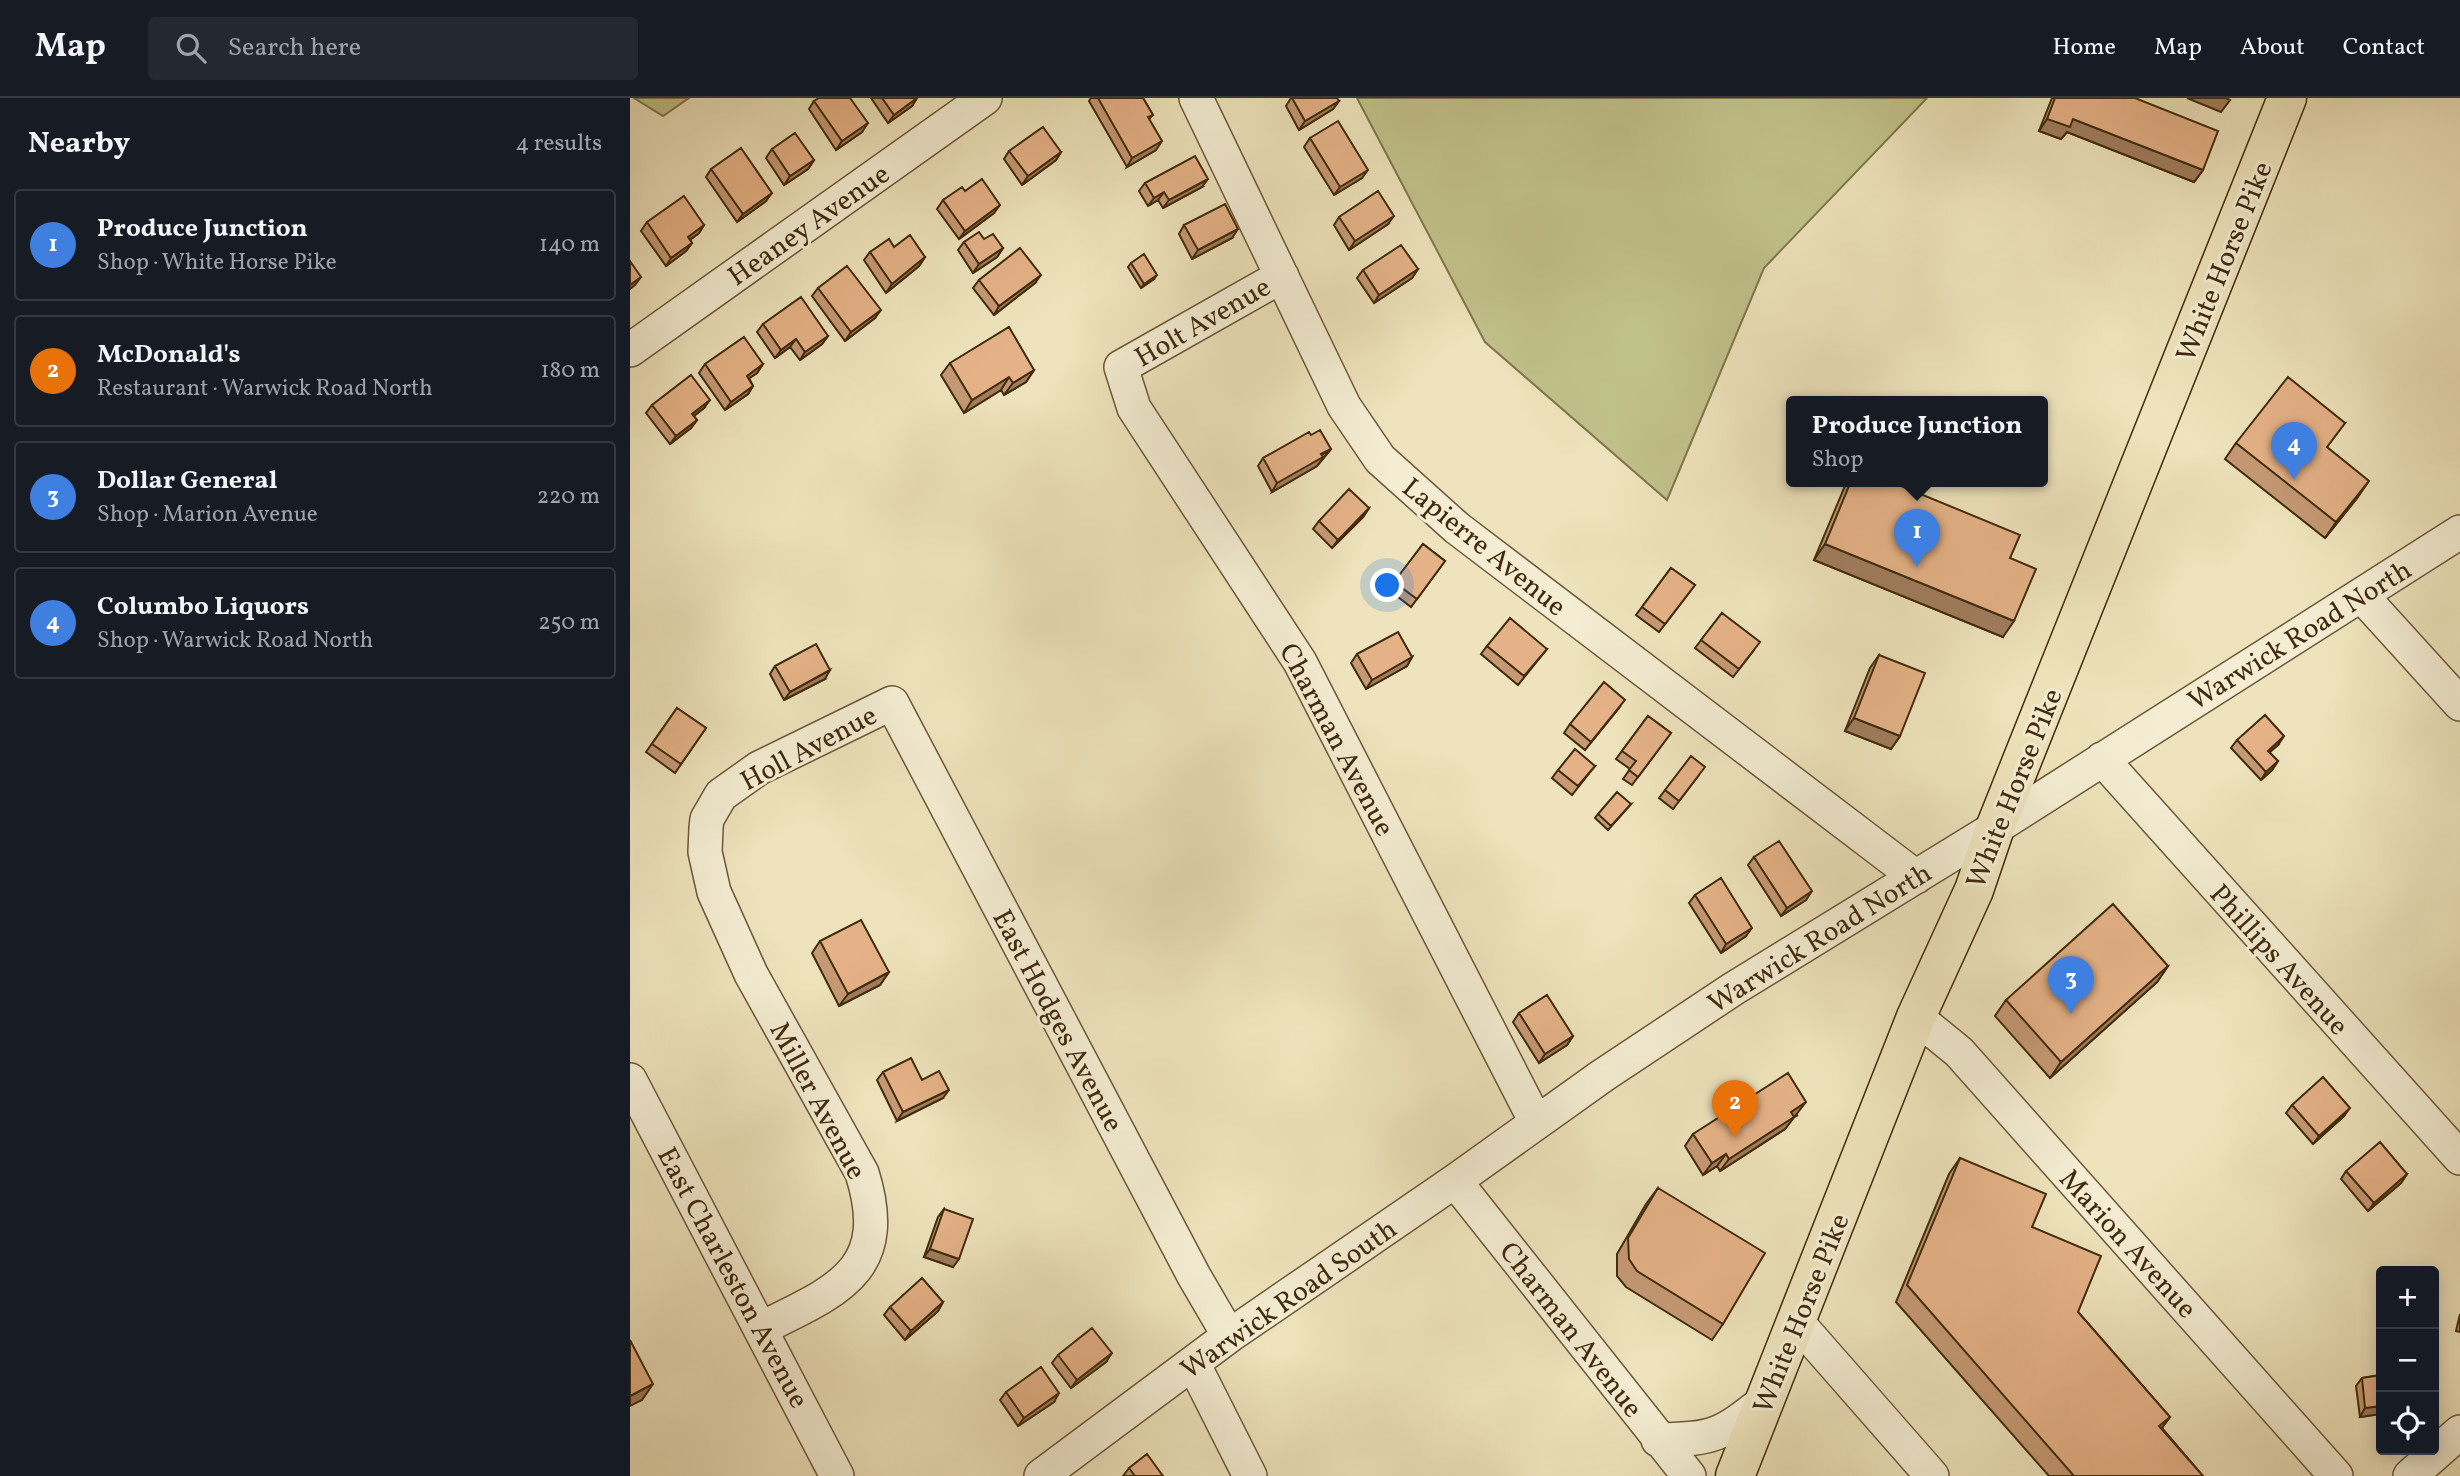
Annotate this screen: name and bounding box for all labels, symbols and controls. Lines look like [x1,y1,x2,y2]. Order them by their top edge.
search box [148,17,638,80]
text: Map [35,25,106,71]
icon: search [172,29,210,67]
text: Search here [228,30,361,66]
text: Home [2052,31,2116,65]
text: Map [2154,31,2202,65]
text: About [2240,31,2305,65]
text: Contact [2343,31,2425,65]
text: Nearby [28,123,130,165]
text: 4 results [516,128,602,160]
street label: Heaney Avenue [721,156,898,296]
street label: White Horse Pike [2167,156,2283,368]
text: Produce Junction [97,211,308,247]
text: 1 [48,229,58,261]
text: 140 m [539,229,600,261]
text: Shop · White Horse Pike [97,247,337,279]
street label: Holt Avenue [1128,269,1278,378]
text: McDonald's [97,337,240,373]
text: 2 [47,355,59,387]
text: 180 m [541,355,600,387]
text: Restaurant · Warwick Road North [97,373,433,405]
popup [1786,396,2048,487]
text: Produce Junction [1812,408,2022,444]
pin: 4 [2271,422,2317,480]
text: Shop [1812,444,1863,476]
text: Dollar General [97,463,278,499]
street label: Lapierre Avenue [1393,469,1574,626]
text: 3 [47,481,59,513]
text: 220 m [537,481,600,513]
text: Shop · Marion Avenue [97,499,318,531]
pin: 1 [1894,509,1940,567]
street label: Warwick Road North [2181,551,2420,721]
your location [1370,568,1404,602]
text: Columbo Liquors [97,589,309,625]
text: 4 [46,607,60,639]
text: 250 m [538,607,600,639]
text: Shop · Warwick Road North [97,625,373,657]
street label: Charman Avenue [1269,637,1403,843]
street label: White Horse Pike [1957,683,2073,895]
street label: Holl Avenue [734,697,884,802]
street label: Warwick Road North [1701,854,1940,1024]
street label: Phillips Avenue [2199,876,2357,1045]
street label: East Hodges Avenue [982,903,1132,1139]
pin: 3 [2048,956,2094,1014]
street label: Miller Avenue [759,1015,875,1187]
pin: 2 [1712,1080,1758,1138]
street label: East Charleston Avenue [646,1141,817,1416]
street label: Marion Avenue [2049,1161,2205,1328]
street label: White Horse Pike [1744,1208,1860,1420]
street label: Warwick Road South [1173,1211,1405,1389]
street label: Charman Avenue [1489,1234,1651,1427]
map controls [2376,1266,2439,1455]
button: + [2376,1266,2439,1329]
button: − [2376,1329,2439,1392]
button: locate [2376,1392,2439,1455]

